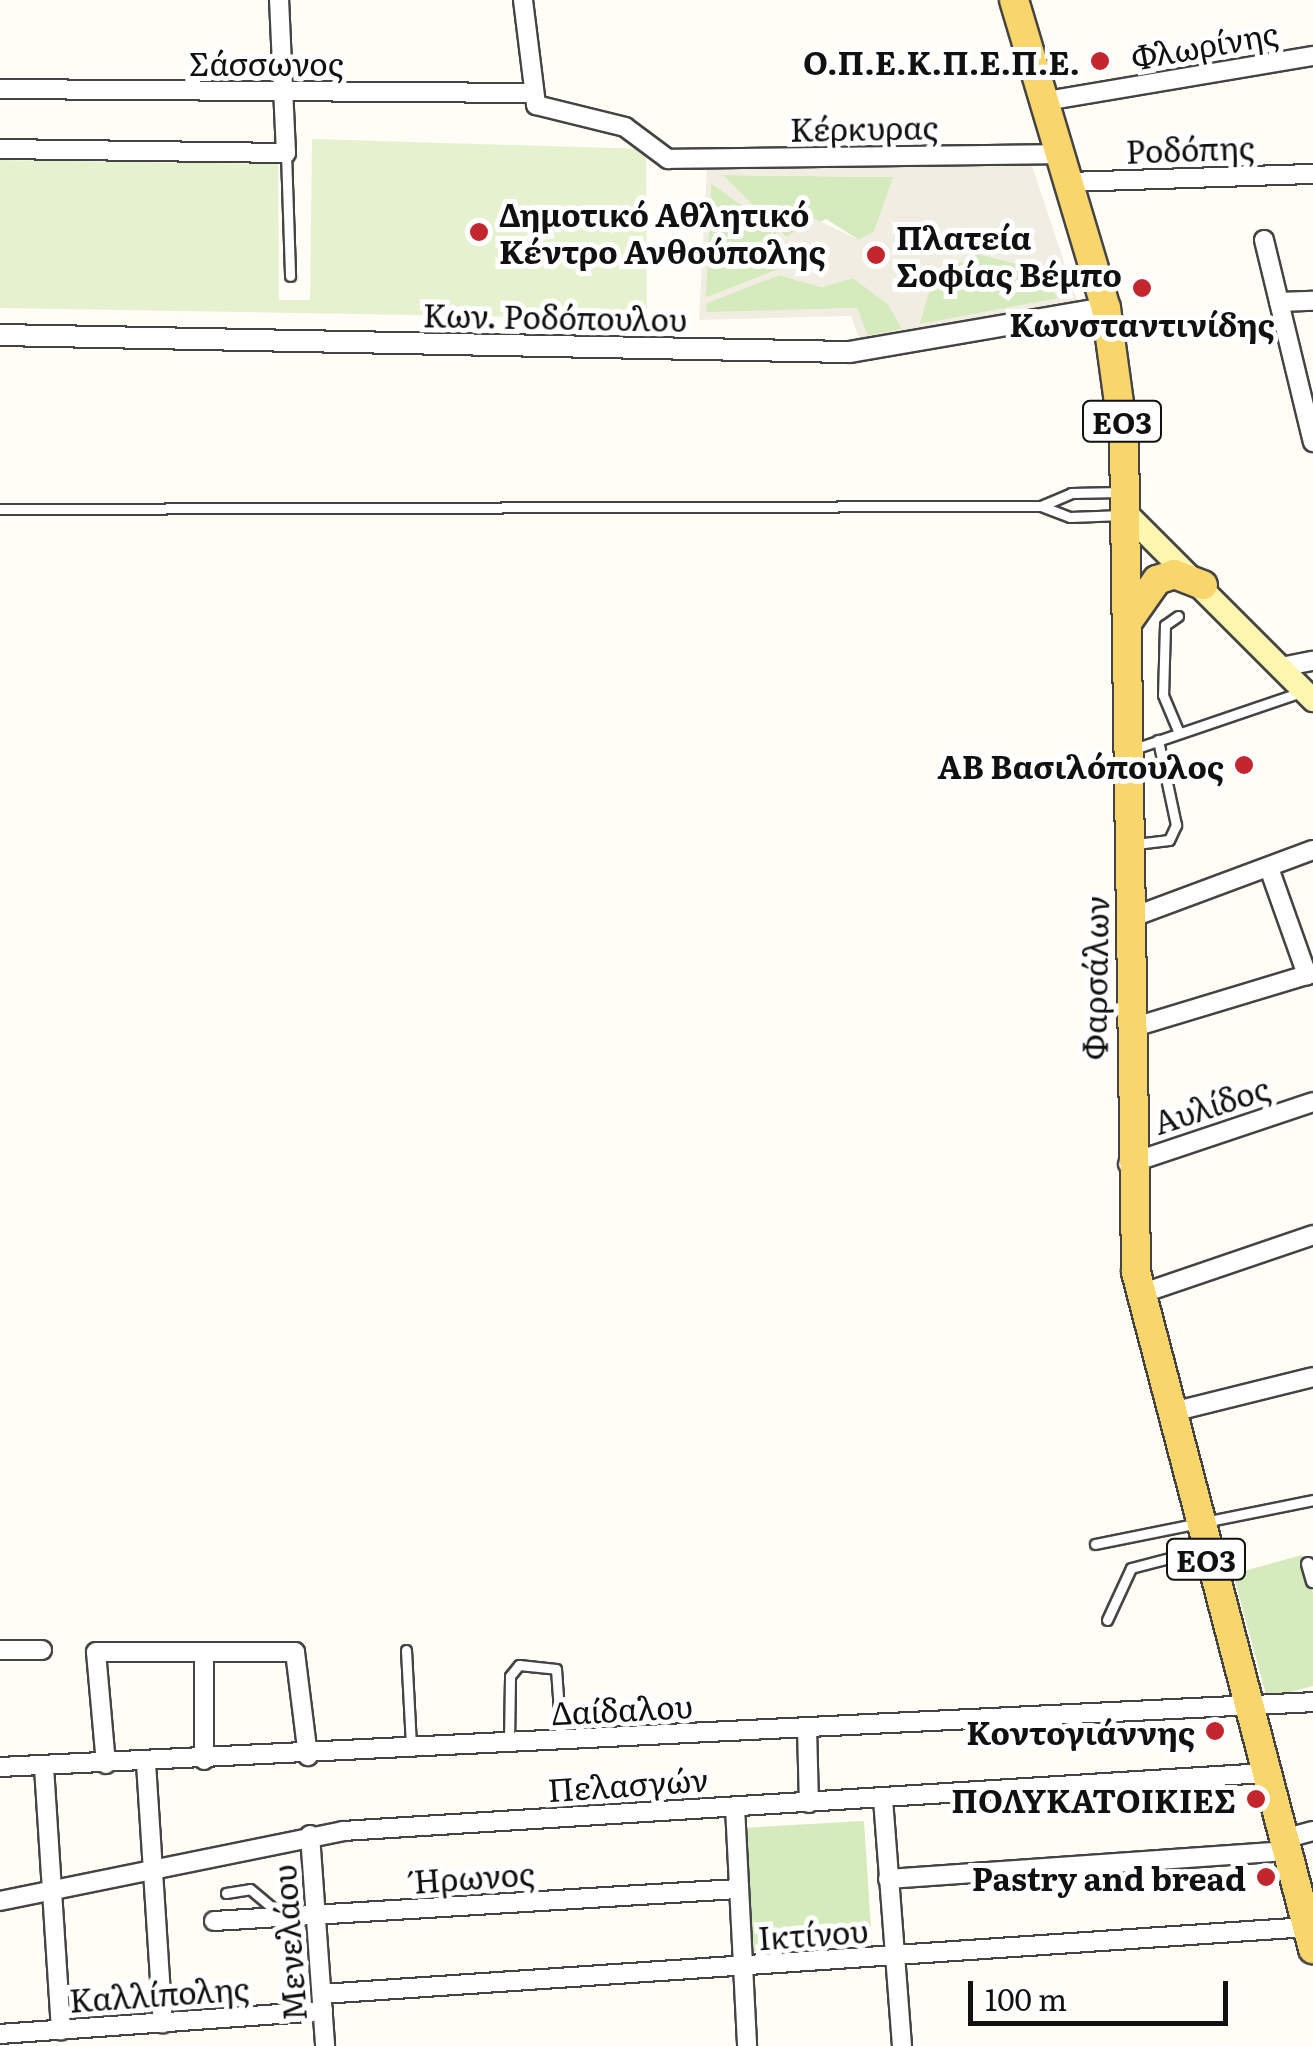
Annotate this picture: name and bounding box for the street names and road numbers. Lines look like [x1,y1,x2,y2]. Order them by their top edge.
street label: Φλωρίνης [1127,12,1281,76]
street label: Σάσσωνος [188,43,344,81]
street label: Κέρκυρας [789,107,939,147]
street label: Ροδόπης [1125,127,1255,169]
street label: Κων. Ροδόπουλου [423,294,687,338]
road number: ΕΟ3 [1082,396,1162,446]
street label: Φαρσάλων [1073,895,1115,1061]
street label: Αυλίδος [1148,1067,1274,1141]
road number: ΕΟ3 [1166,1534,1246,1584]
street label: Δαίδαλου [550,1685,694,1731]
street label: Πελασγών [546,1758,710,1808]
street label: Ήρωνος [412,1853,536,1899]
street label: Μενελάου [263,1863,313,2023]
street label: Ικτίνου [756,1910,870,1956]
street label: Καλλίπολης [68,1968,250,2018]

